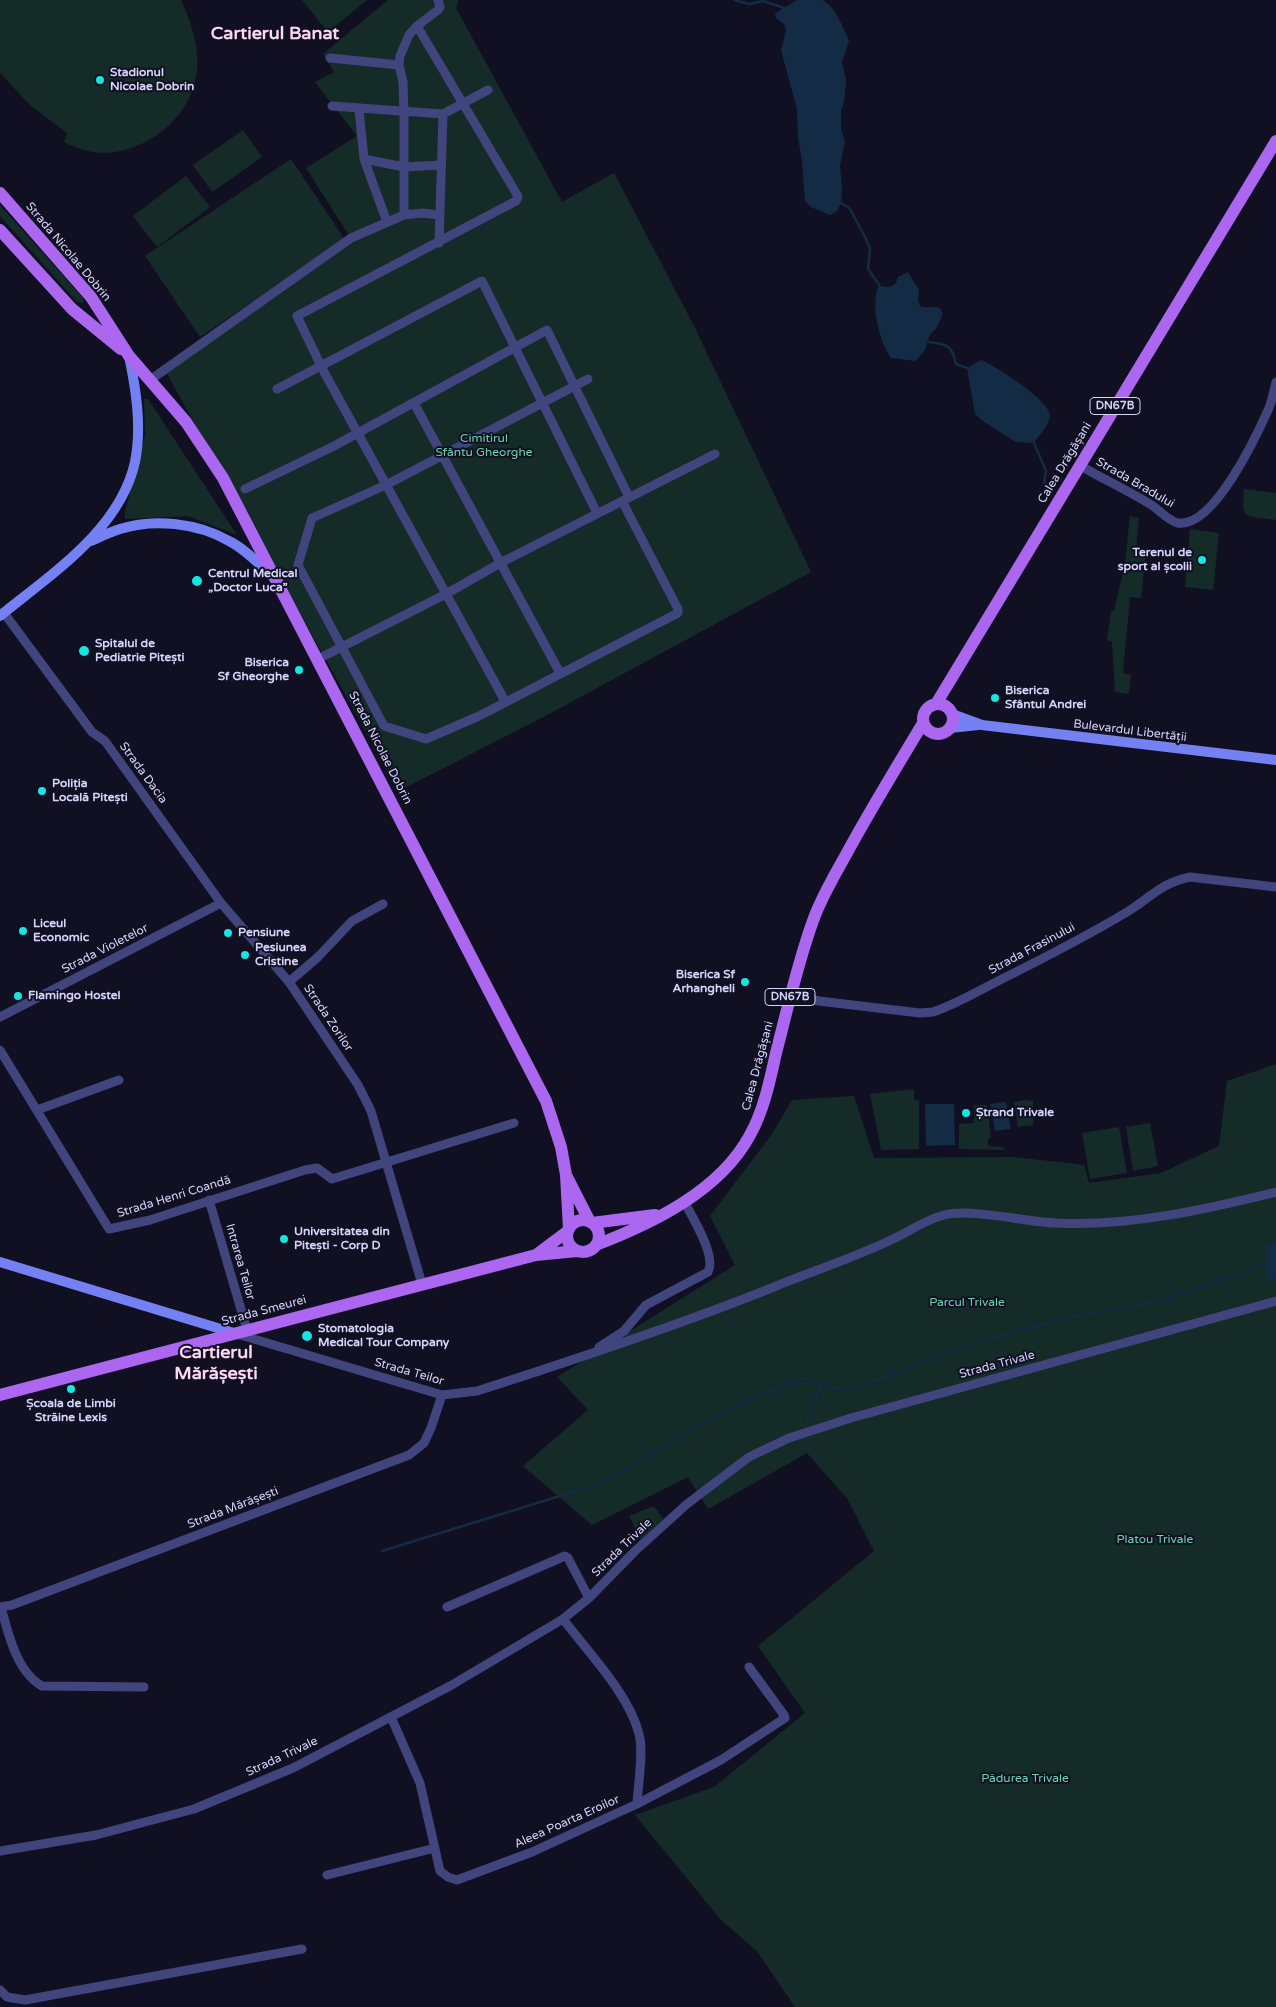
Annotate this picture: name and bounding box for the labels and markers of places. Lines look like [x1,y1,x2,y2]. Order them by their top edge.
place label: Stadionul Nicolae Dobrin [110,66,194,94]
marker: Stadionul Nicolae Dobrin [94,74,106,86]
place label: Terenul de sport al școlii [1118,546,1192,574]
marker: Terenul de sport al școlii [1196,554,1208,566]
place label: Centrul Medical „Doctor Luca” [208,567,298,595]
marker: Centrul Medical „Doctor Luca” [190,574,204,588]
place label: Spitalul de Pediatrie Pitești [95,637,184,665]
marker: Spitalul de Pediatrie Pitești [77,644,91,658]
place label: Biserica Sf Gheorghe [218,656,289,684]
marker: Biserica Sf Gheorghe [293,664,305,676]
place label: Biserica Sfântul Andrei [1005,684,1086,712]
marker: Biserica Sfântul Andrei [989,692,1001,704]
place label: Poliția Locală Pitești [52,777,128,805]
marker: Poliția Locală Pitești [36,785,48,797]
place label: Liceul Economic [33,917,89,945]
marker: Liceul Economic [17,925,29,937]
place label: Pensiune [238,926,290,940]
marker: Pensiune [222,927,234,939]
place label: Pesiunea Cristine [255,941,307,969]
marker: Pesiunea Cristine [239,949,251,961]
place label: Biserica Sf Arhangheli [673,968,735,996]
marker: Biserica Sf Arhangheli [739,976,751,988]
place label: Flamingo Hostel [28,989,120,1003]
marker: Flamingo Hostel [12,990,24,1002]
place label: Ștrand Trivale [976,1106,1054,1120]
marker: Ștrand Trivale [960,1107,972,1119]
place label: Universitatea din Pitești - Corp D [294,1225,390,1253]
marker: Universitatea din Pitești - Corp D [278,1233,290,1245]
place label: Stomatologia Medical Tour Company [318,1322,449,1350]
marker: Stomatologia Medical Tour Company [300,1329,314,1343]
marker: Școala de Limbi Străine Lexis [65,1383,77,1395]
place label: Școala de Limbi Străine Lexis [26,1397,116,1425]

